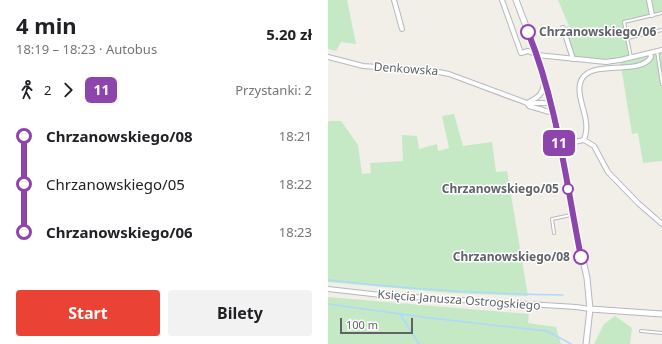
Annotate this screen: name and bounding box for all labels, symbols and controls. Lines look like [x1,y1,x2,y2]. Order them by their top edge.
text: 4 min [16,10,77,40]
place label: Chrzanowskiego/06 [539,23,656,40]
text: 5.20 zł [266,24,312,44]
marker: Chrzanowskiego/06 [520,24,536,40]
text: 18:19 – 18:23 · Autobus [16,40,157,58]
street label: Denkowska [373,58,439,79]
icon: walk [16,79,38,101]
icon: forward [57,79,79,101]
text: 11 [93,80,109,99]
text: 2 [44,81,51,99]
text: Przystanki: 2 [235,81,312,99]
text: Chrzanowskiego/08 [46,126,193,146]
text: 18:21 [279,127,312,145]
line badge: 11 [541,130,577,156]
text: 11 [551,133,567,152]
text: Chrzanowskiego/05 [46,174,185,194]
text: 18:22 [279,175,312,193]
place label: Chrzanowskiego/05 [442,180,559,197]
marker: Chrzanowskiego/05 [562,183,574,195]
text: Chrzanowskiego/06 [46,222,193,242]
text: 18:23 [279,223,312,241]
place label: Chrzanowskiego/08 [453,248,570,265]
marker: Chrzanowskiego/08 [573,249,589,265]
street label: Księcia Janusza Ostrogskiego [377,285,541,314]
button: Start [16,290,160,336]
button: Bilety [168,290,312,336]
scale bar [340,316,413,335]
text: 100 m [346,317,378,332]

